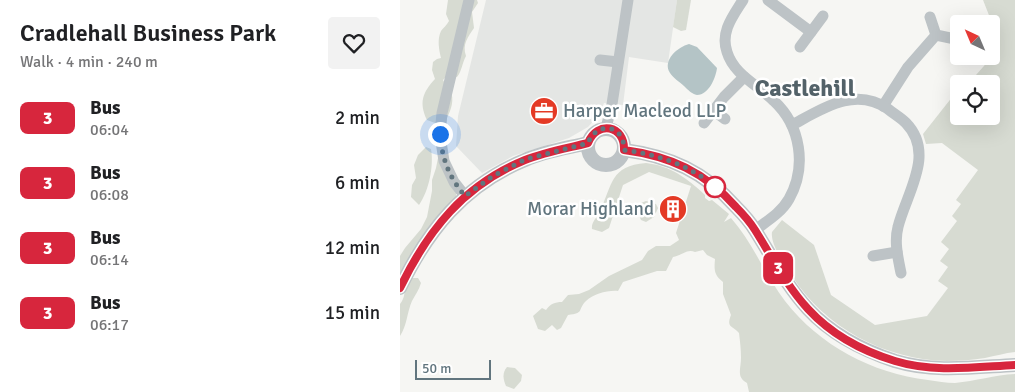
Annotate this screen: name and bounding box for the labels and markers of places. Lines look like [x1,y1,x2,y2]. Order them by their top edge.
office icon: Harper Macleod LLP [529,96,559,126]
place label: Harper Macleod LLP [563,99,727,123]
unlabelled marker [704,176,726,198]
building icon: Morar Highland [658,194,688,224]
place label: Morar Highland [527,197,654,221]

